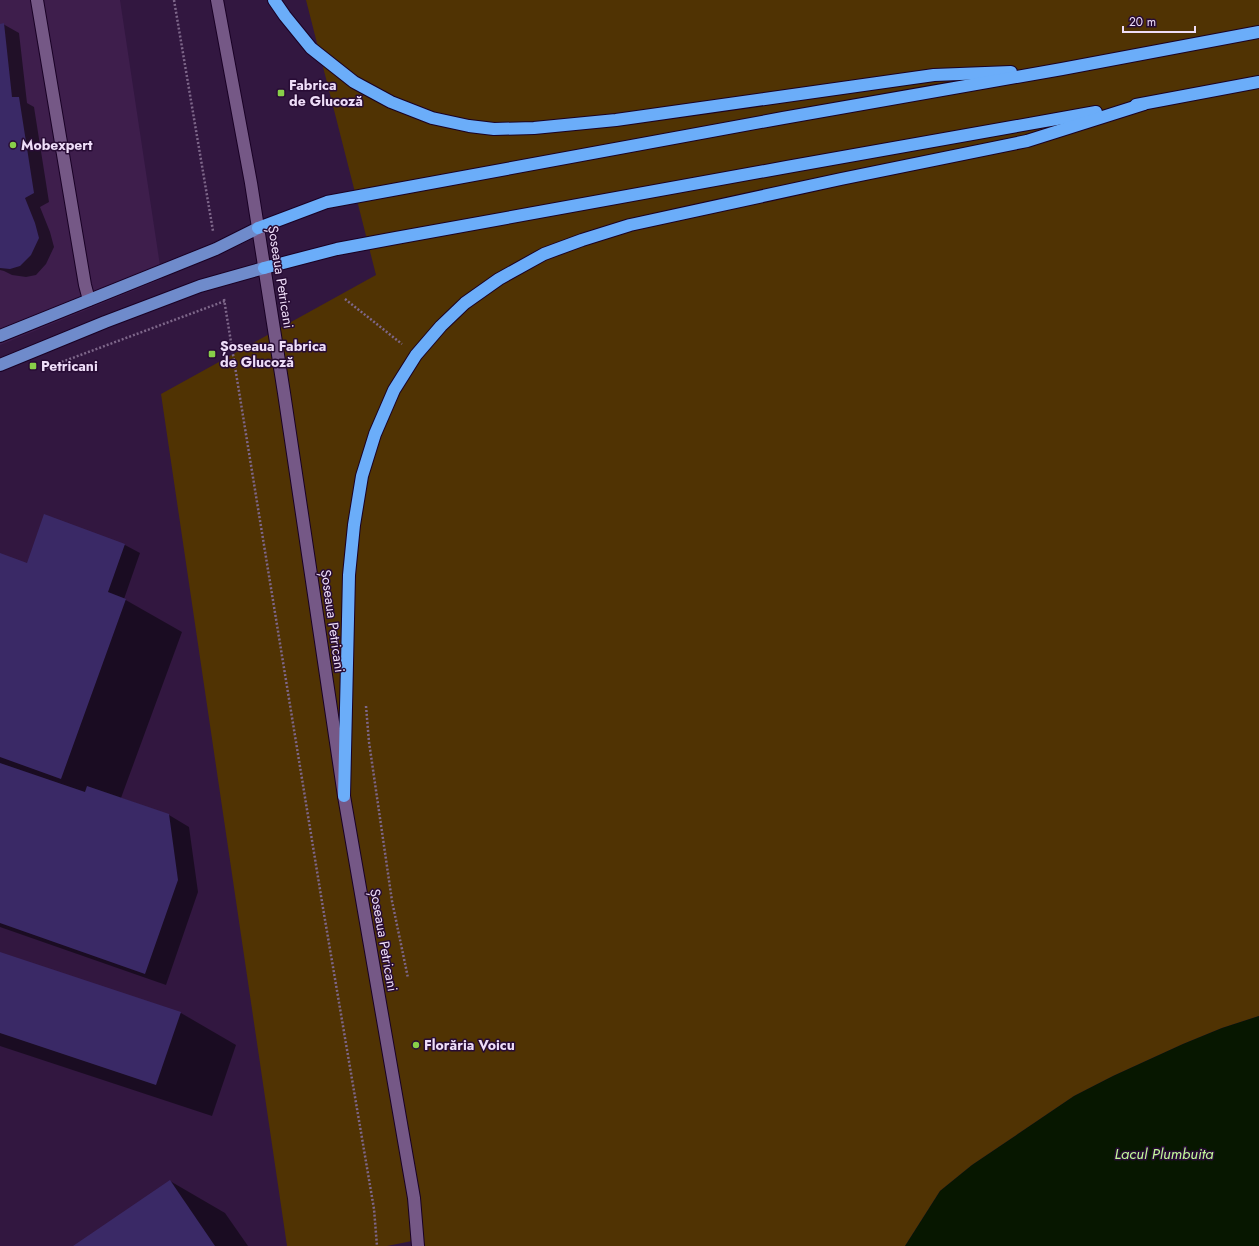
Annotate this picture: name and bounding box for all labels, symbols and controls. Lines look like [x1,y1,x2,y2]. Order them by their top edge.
scale bar [1123,8,1195,34]
text: 20 m [1129,13,1156,31]
place label: Fabrica de Glucoză [289,75,363,111]
marker: Fabrica de Glucoză [276,88,286,98]
place label: Mobexpert [21,135,93,155]
marker: Mobexpert [8,140,18,150]
street label: Șoseaua Petricani [262,224,299,330]
place label: Șoseaua Fabrica de Glucoză [220,336,326,372]
marker: Șoseaua Fabrica de Glucoză [207,349,217,359]
place label: Petricani [41,356,98,376]
marker: Petricani [28,361,38,371]
street label: Șoseaua Petricani [315,568,350,674]
street label: Șoseaua Petricani [364,887,403,993]
place label: Florăria Voicu [424,1035,515,1055]
marker: Florăria Voicu [411,1040,421,1050]
water label: Lacul Plumbuita [1114,1143,1214,1165]

